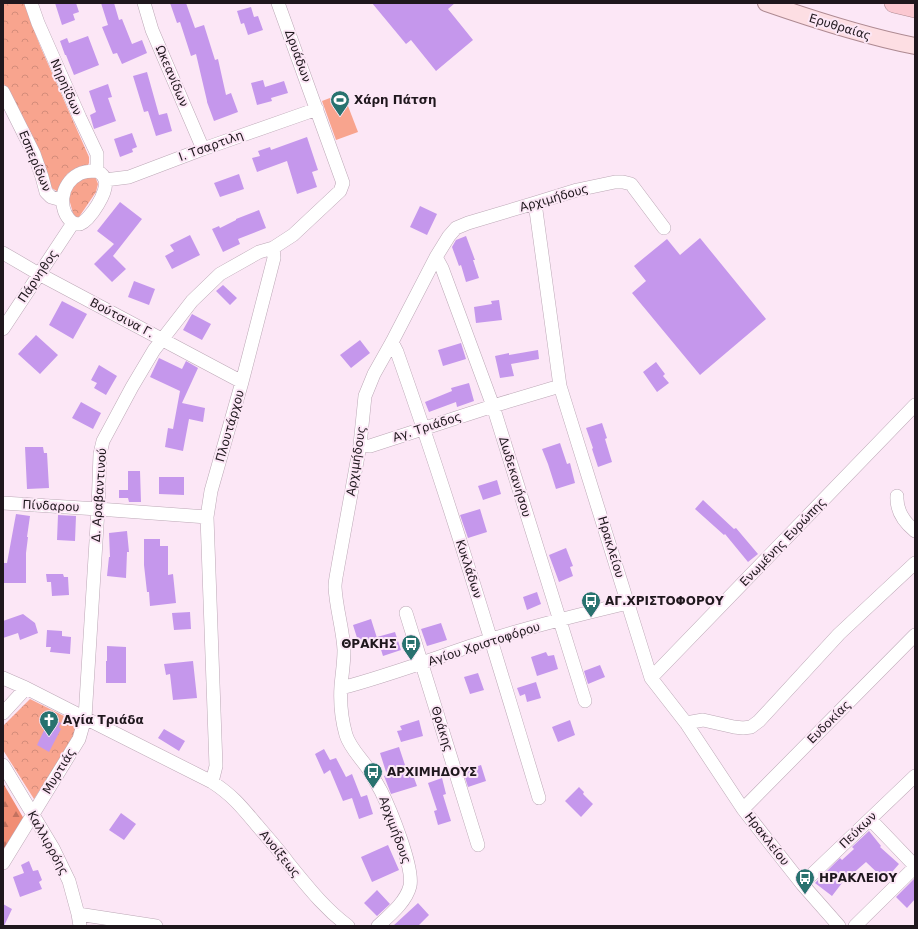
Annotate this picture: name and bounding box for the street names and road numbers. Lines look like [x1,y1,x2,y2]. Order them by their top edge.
street label: Ερυθραίας [807,11,873,43]
street label: Δρυάδων [282,28,314,84]
street label: Ωκεανίδων [153,43,191,109]
street label: Νηρηϊδων [47,57,85,118]
street label: Εσπερίδων [16,128,54,194]
street label: Ι. Τσαρτιλη [177,128,245,164]
street label: Αρχιμήδους [518,182,590,214]
street label: Πάρνηθος [15,247,61,305]
street label: Βούτσινα Γ. [88,295,156,341]
street label: Πλουτάρχου [213,388,247,464]
street label: Αγ. Τριάδος [391,409,463,445]
street label: Αρχιμήδους [344,425,368,497]
street label: Δωδεκανήσου [496,435,534,519]
street label: Δ. Αραβαντινού [89,448,109,542]
street label: Ενωμένης Ευρώπης [737,495,829,589]
street label: Πίνδαρου [22,498,80,514]
street label: Ηρακλείου [595,515,627,579]
street label: Κυκλάδων [453,538,485,600]
street label: Αγίου Χριστοφόρου [426,619,542,669]
street label: Ευδοκίας [804,697,854,747]
street label: Θράκης [428,705,456,753]
street label: Μυρτιάς [40,745,78,797]
street label: Αρχιμήδους [376,794,414,866]
street label: Καλλιρρόης [25,808,71,878]
street label: Πεύκων [836,809,880,851]
street label: Ηρακλείου [742,810,792,868]
street label: Ανοίξεως [257,828,303,880]

